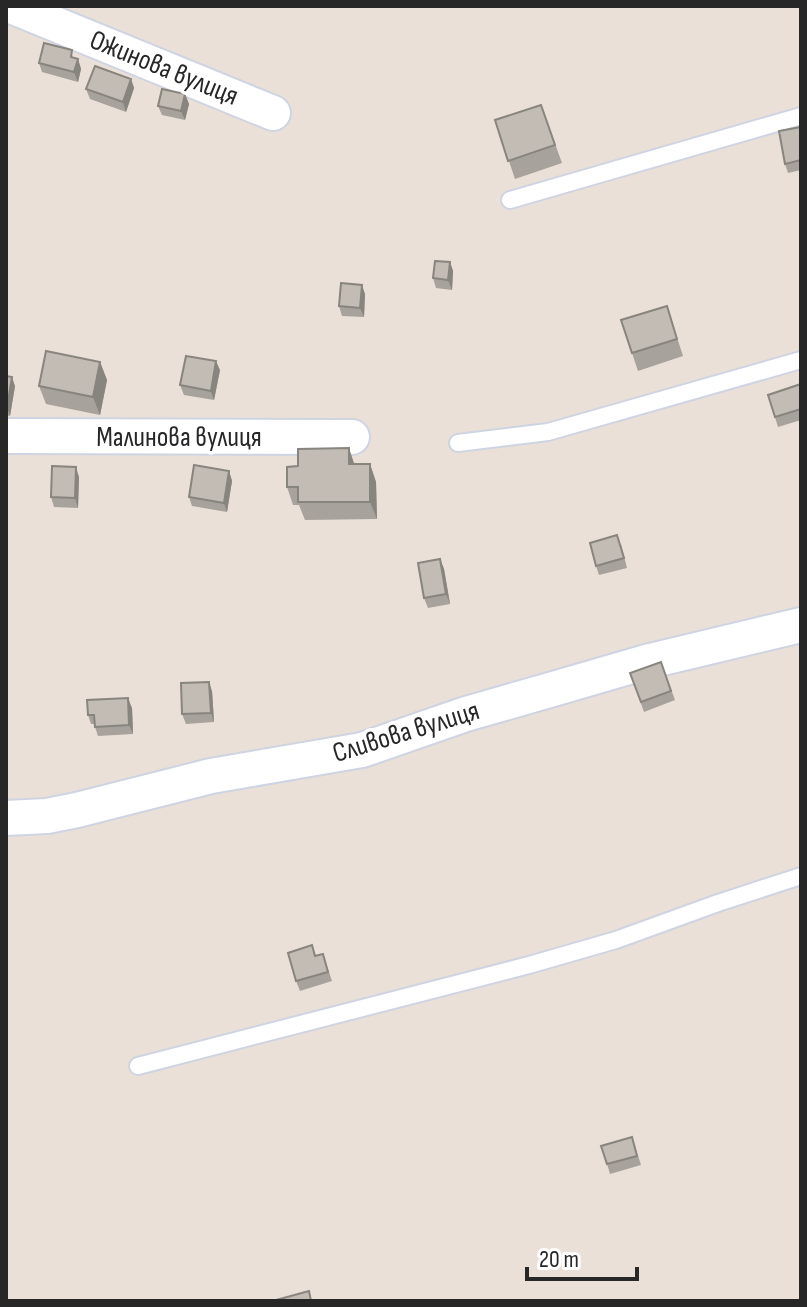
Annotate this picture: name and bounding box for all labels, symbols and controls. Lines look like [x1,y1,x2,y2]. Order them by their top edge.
street label: Ожинова вулиця [85,23,243,113]
street label: Малинова вулиця [96,421,262,454]
street label: Сливова вулиця [329,694,483,770]
scale bar [527,1231,637,1281]
text: 20 m [539,1245,579,1274]

